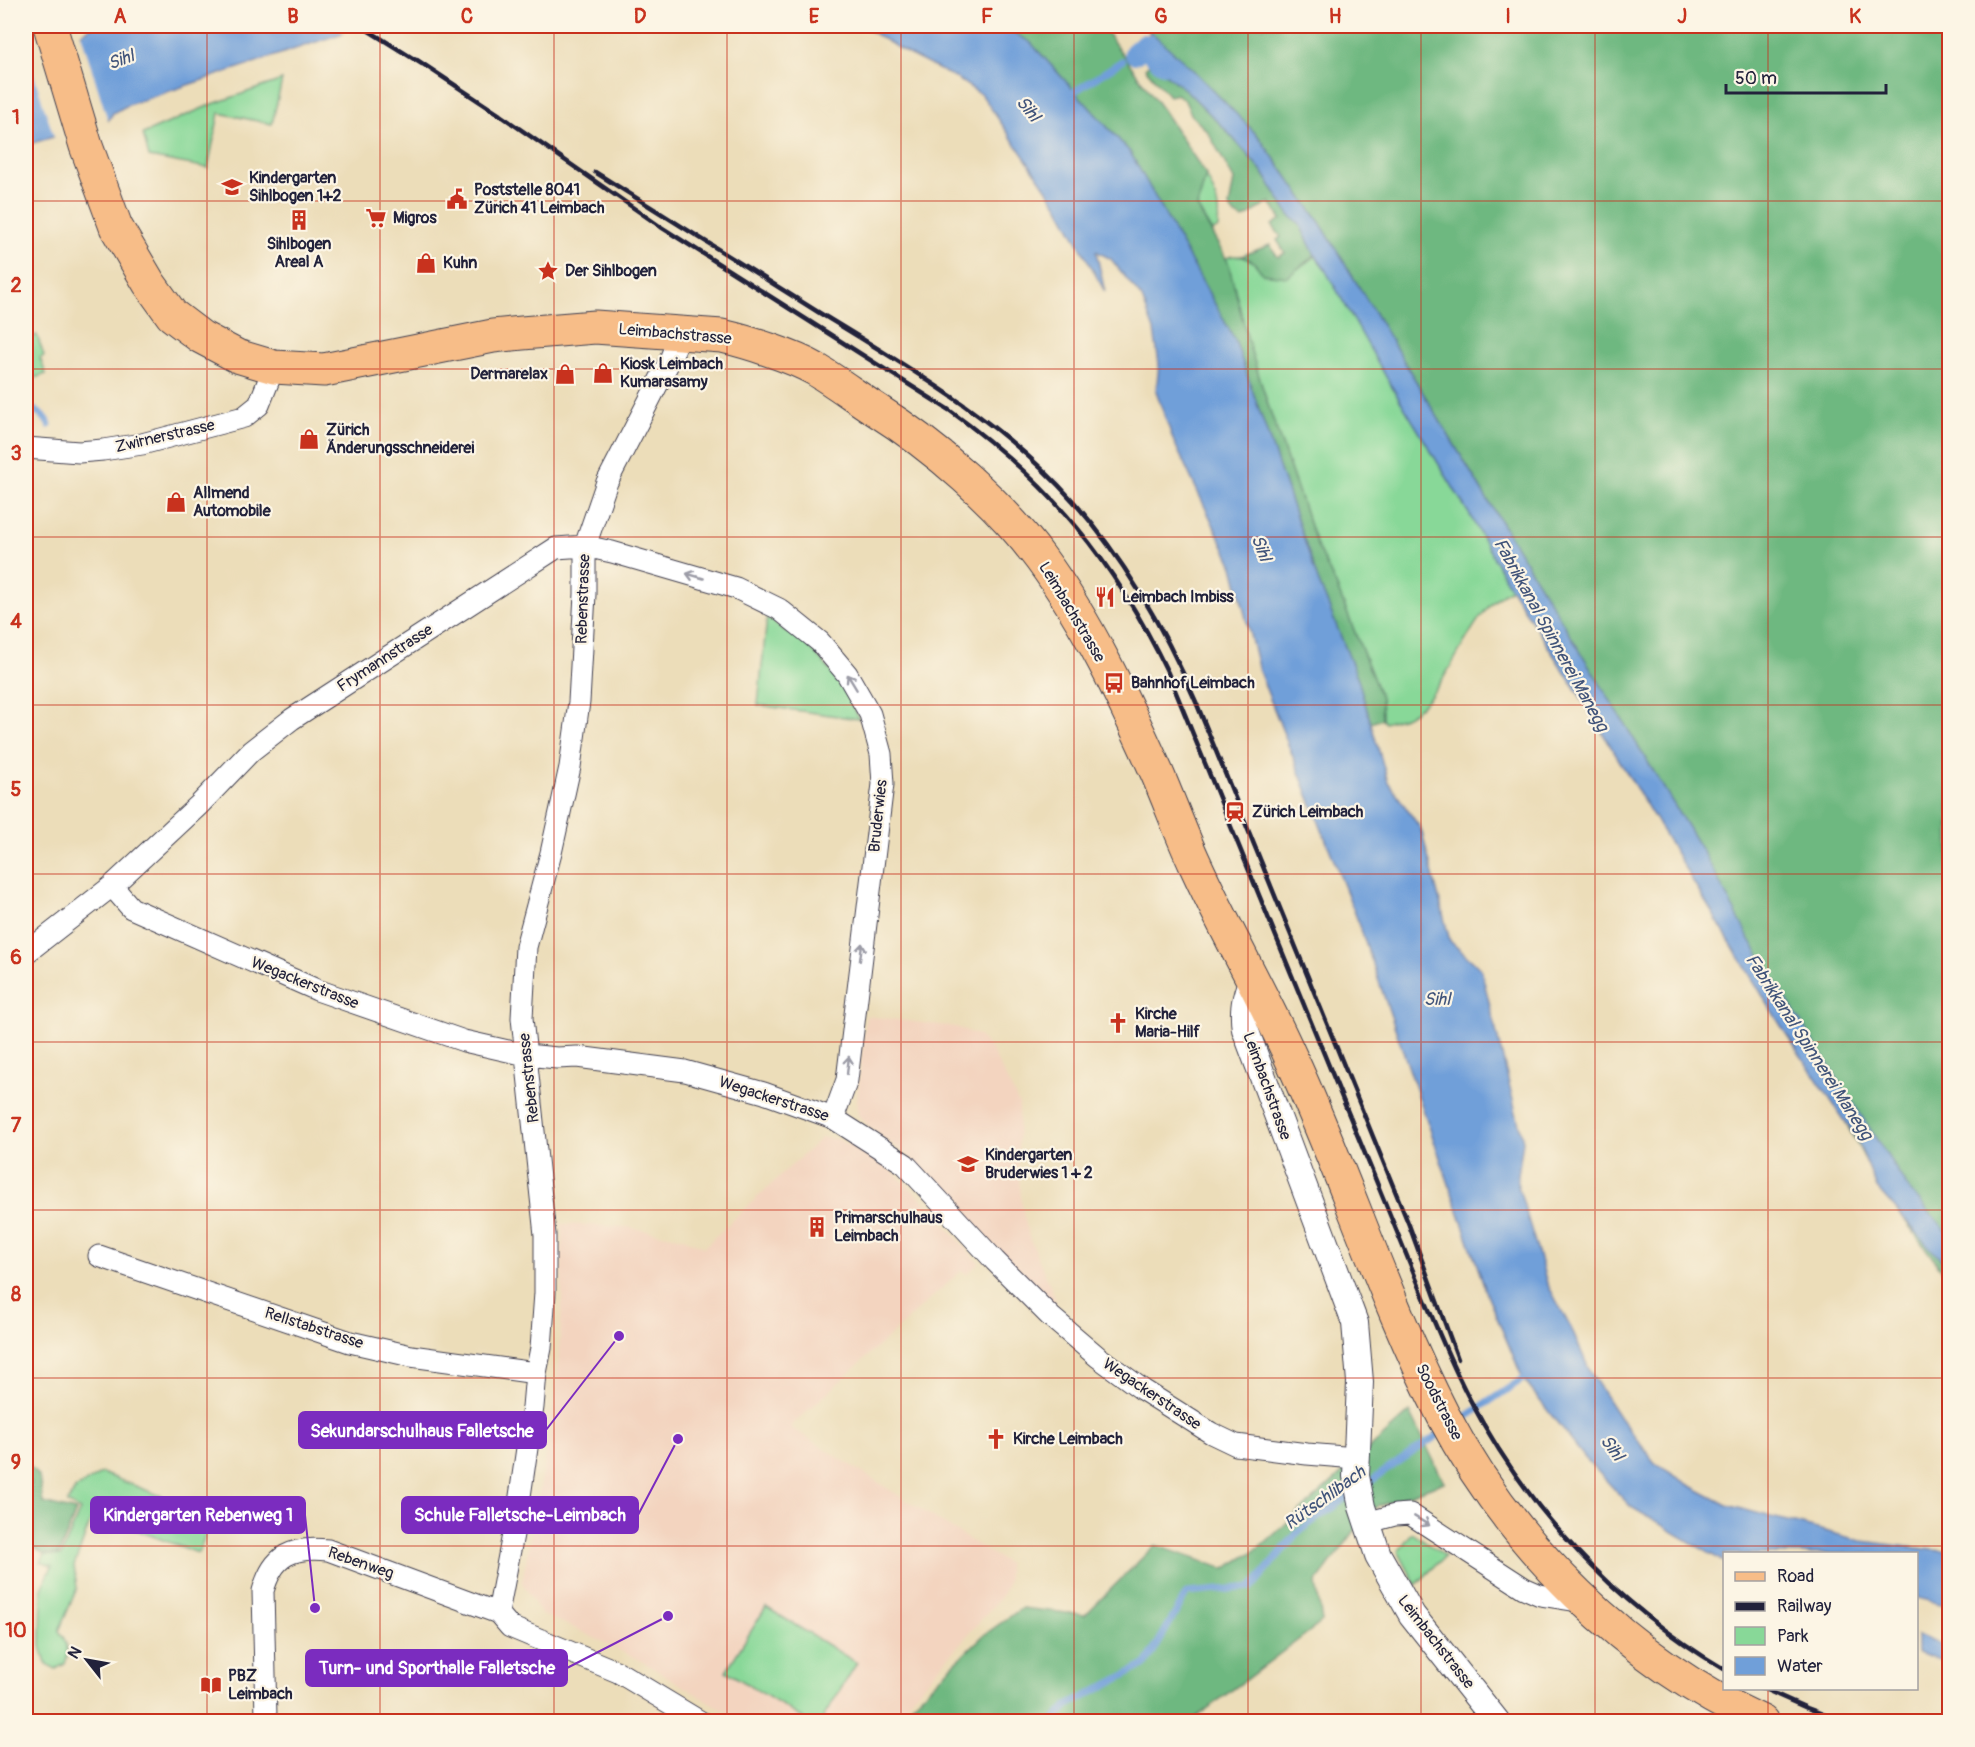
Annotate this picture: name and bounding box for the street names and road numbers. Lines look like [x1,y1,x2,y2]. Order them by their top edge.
street label: Leimbachstrasse [618,319,732,349]
street label: Zwirnerstrasse [113,415,217,457]
street label: Rebenstrasse [571,553,595,644]
street label: Leimbachstrasse [1034,558,1110,666]
street label: Frymannstrasse [333,620,437,696]
street label: Bruderwies [864,779,892,853]
street label: Wegackerstrasse [248,952,362,1014]
street label: Leimbachstrasse [1238,1029,1296,1143]
street label: Rebenstrasse [514,1032,544,1124]
street label: Wegackerstrasse [717,1072,832,1126]
street label: Rellstabstrasse [262,1303,366,1353]
street label: Wegackerstrasse [1099,1354,1205,1434]
street label: Soodstrasse [1411,1360,1467,1444]
street label: Rebenweg [325,1542,397,1584]
street label: Leimbachstrasse [1393,1591,1479,1693]

